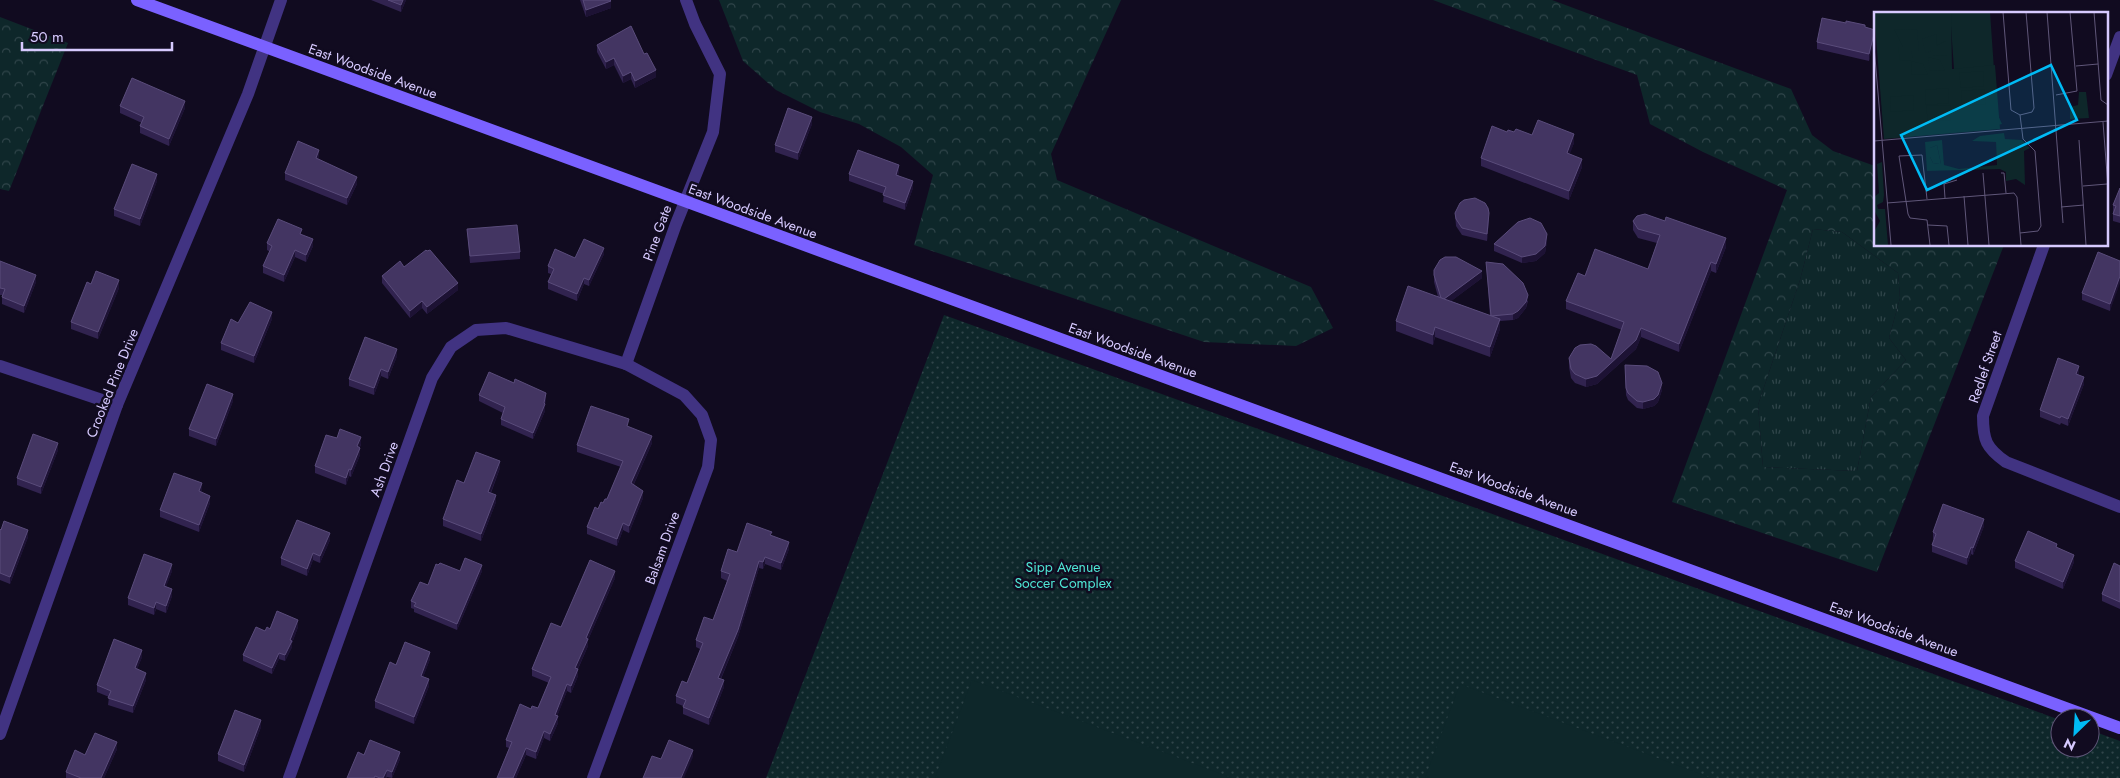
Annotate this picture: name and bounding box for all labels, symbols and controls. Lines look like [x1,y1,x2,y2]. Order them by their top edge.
inset map [1874,12,2108,246]
scale bar [22,20,172,52]
text: 50 m [30,26,64,48]
street label: East Woodside Avenue [306,38,440,104]
street label: East Woodside Avenue [686,178,820,244]
street label: Pine Gate [638,202,676,264]
street label: East Woodside Avenue [1066,317,1200,383]
street label: Crooked Pine Drive [81,325,143,441]
street label: Redlef Street [1963,328,2007,406]
street label: Ash Drive [365,439,403,499]
street label: East Woodside Avenue [1447,456,1581,522]
street label: Balsam Drive [640,509,684,587]
park label: Sipp Avenue Soccer Complex [1014,557,1112,593]
street label: East Woodside Avenue [1827,596,1961,662]
north arrow [2050,708,2100,758]
text: N [2060,733,2079,756]

